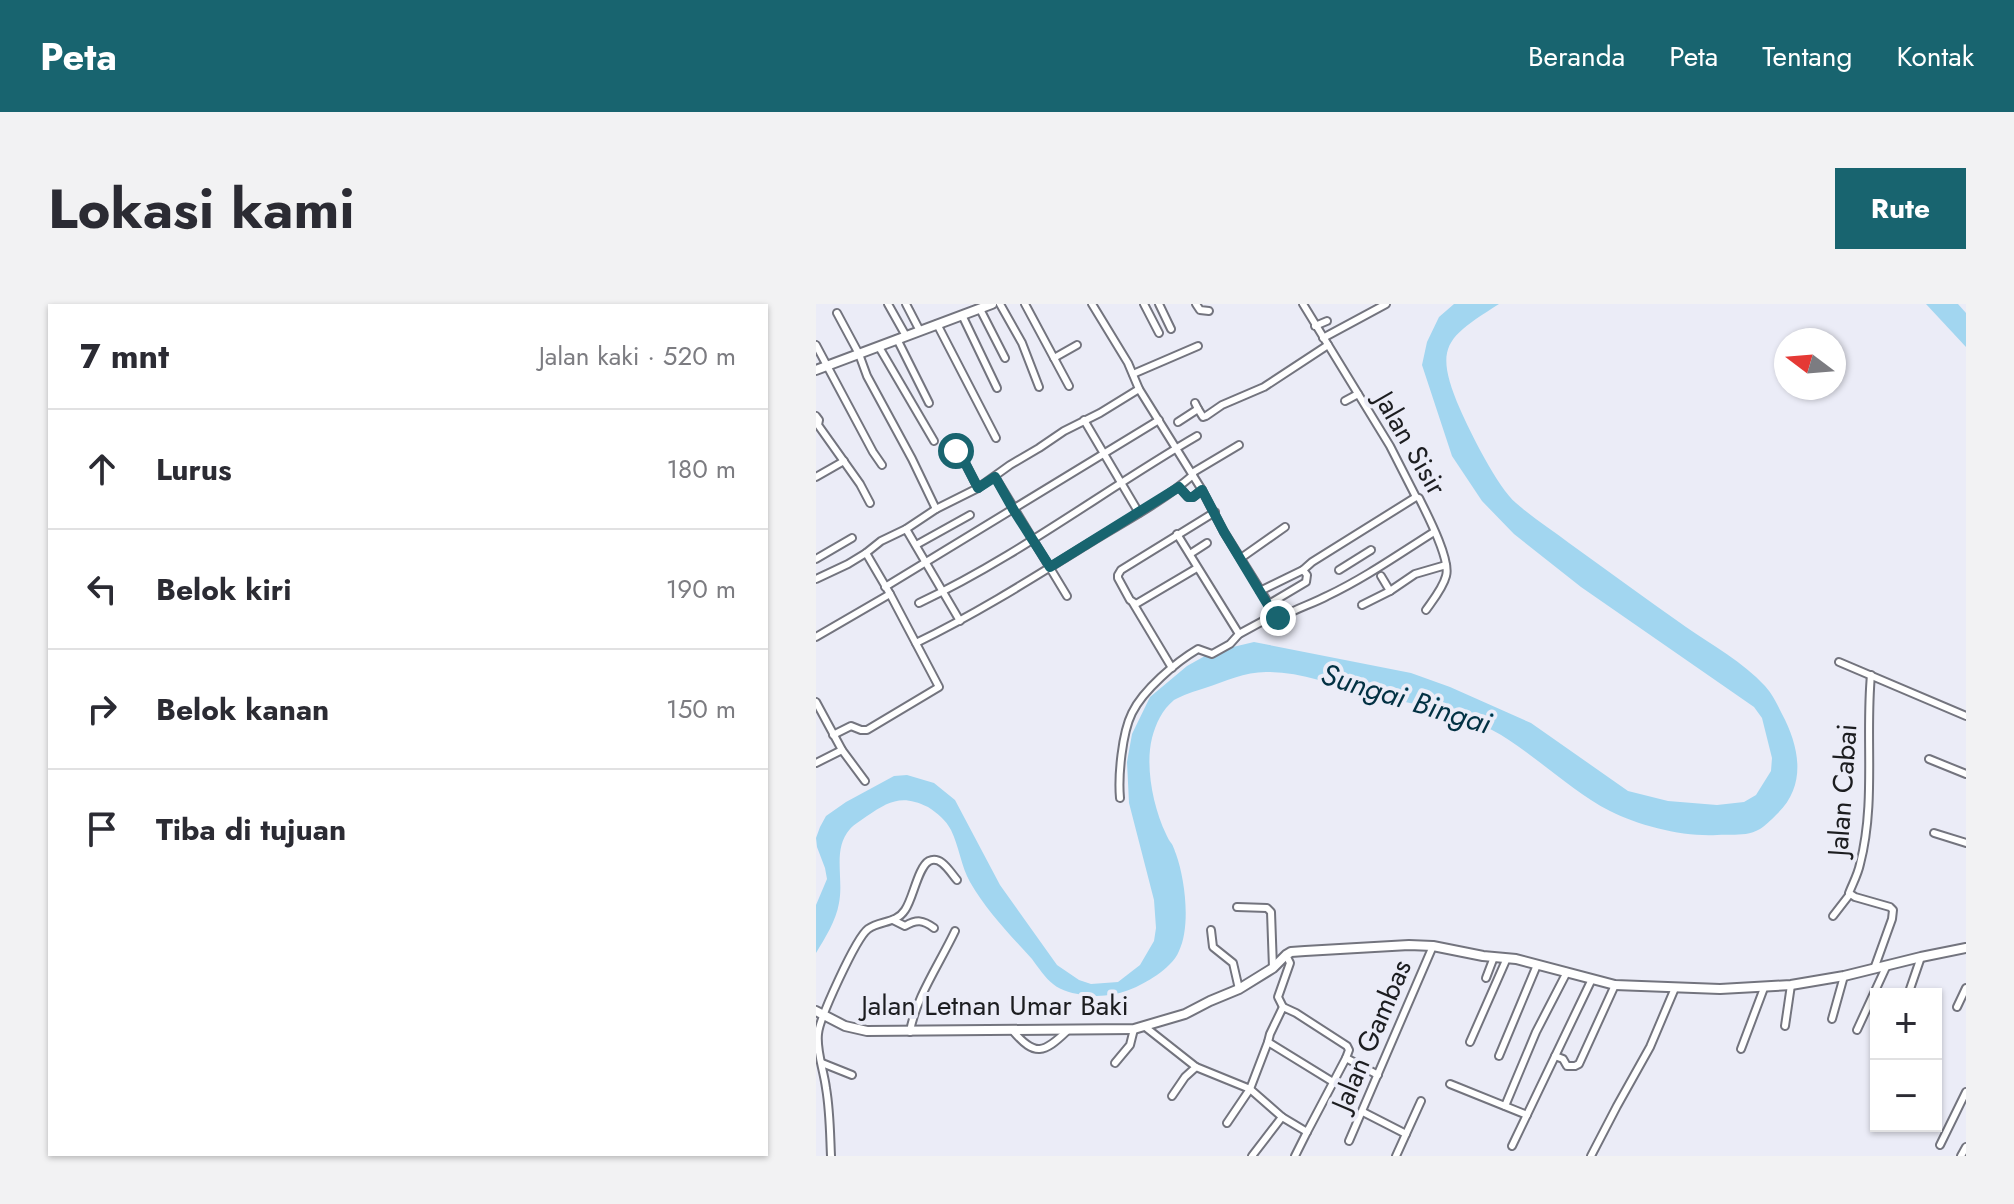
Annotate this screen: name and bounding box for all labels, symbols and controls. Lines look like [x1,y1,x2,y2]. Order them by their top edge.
text: Peta [40,29,117,84]
text: Beranda [1528,36,1625,77]
text: Peta [1669,36,1718,77]
text: Tentang [1762,36,1853,77]
text: Kontak [1897,36,1974,77]
text: Lokasi kami [48,168,355,249]
button: Rute [1835,168,1966,249]
north arrow [1774,328,1846,400]
text: 7 mnt [80,332,169,381]
text: Jalan kaki · 520 m [539,337,736,375]
street label: Jalan Sisir [1362,380,1457,503]
route start [938,433,974,469]
icon: ahead [80,447,124,491]
text: Lurus [156,448,232,491]
text: 180 m [666,450,736,488]
icon: left [80,567,124,611]
text: Belok kiri [156,568,291,611]
text: 190 m [666,570,736,608]
route end [1260,600,1296,636]
water label: Sungai Bingai [1316,652,1497,745]
icon: right [80,687,124,731]
text: Belok kanan [156,688,329,731]
text: 150 m [666,690,736,728]
street label: Jalan Cabai [1817,722,1868,862]
icon: arrive [80,807,124,851]
text: Tiba di tujuan [156,808,346,851]
street label: Jalan Gambas [1320,953,1422,1121]
street label: Jalan Letnan Umar Baki [857,985,1129,1026]
map controls [1870,988,1942,1132]
button: + [1870,988,1942,1060]
button: − [1870,1060,1942,1132]

